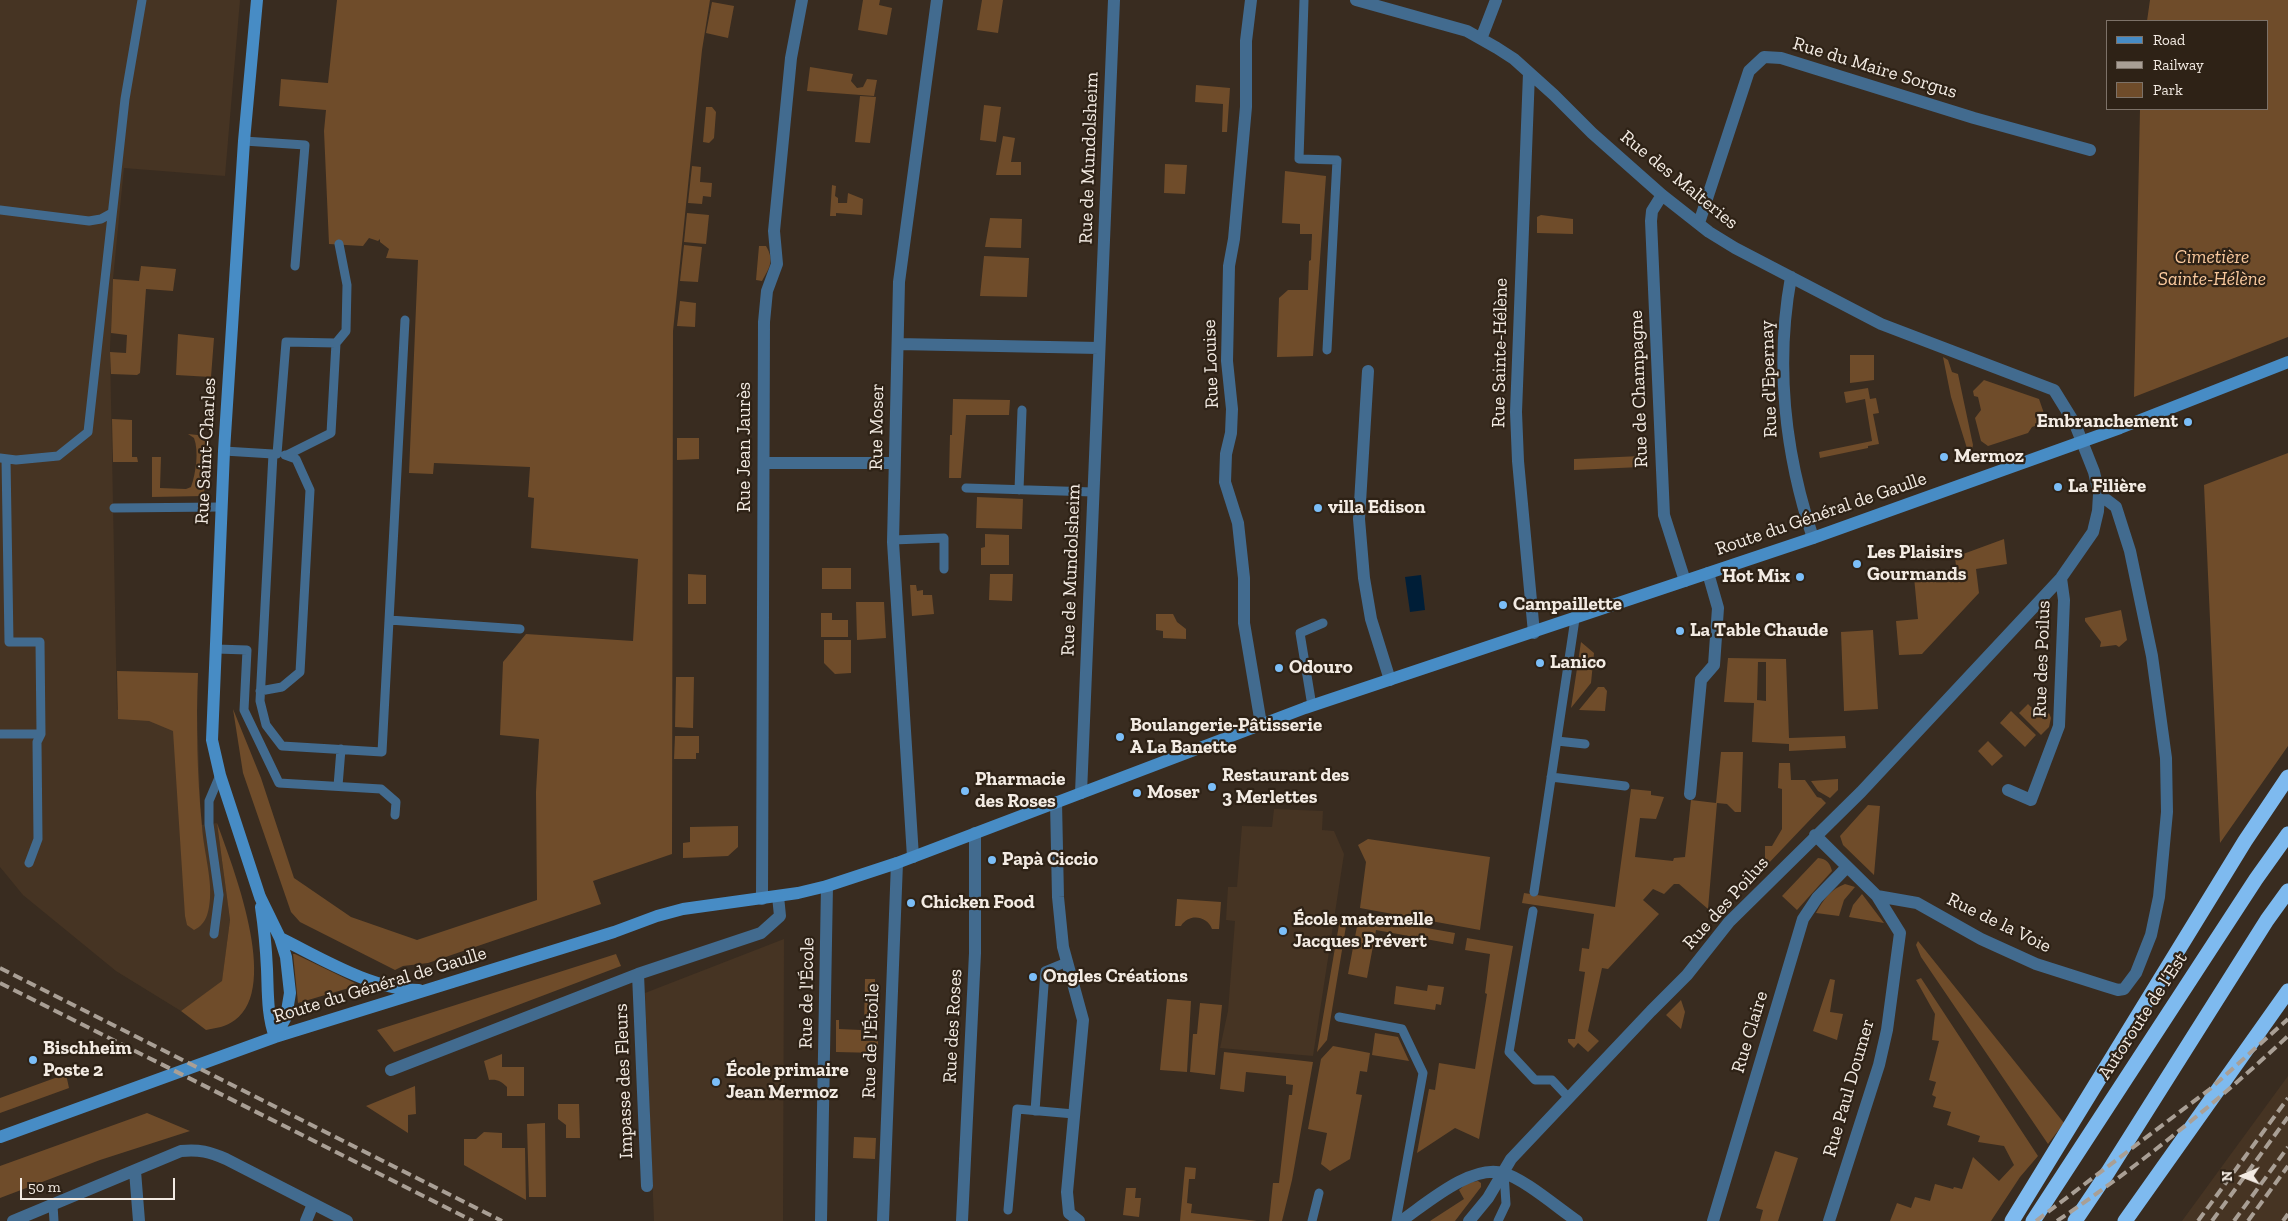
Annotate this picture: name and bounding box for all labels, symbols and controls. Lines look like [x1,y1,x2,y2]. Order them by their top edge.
legend [2106,20,2268,110]
text: Road [2153,31,2185,49]
street label: Rue du Maire Sorgus [1790,32,1960,104]
text: Railway [2153,56,2204,74]
street label: Rue de Mundolsheim [1075,72,1103,244]
text: Park [2153,81,2183,99]
street label: Rue des Malteries [1616,126,1742,234]
park label: Cimetière Sainte-Hélène [2158,247,2266,291]
street label: Rue Sainte-Hélène [1487,278,1513,428]
street label: Rue de Champagne [1625,310,1653,468]
street label: Rue Louise [1198,319,1224,409]
street label: Rue d'Epernay [1756,320,1782,438]
street label: Rue Saint-Charles [191,377,221,525]
street label: Rue Jean Jaurès [734,382,756,512]
street label: Rue Moser [865,383,889,471]
place label: Embranchement [2037,411,2178,433]
marker: Embranchement [2182,416,2194,428]
place label: Mermoz [1954,446,2024,468]
marker: Mermoz [1938,451,1950,463]
street label: Route du Général de Gaulle [1712,467,1930,561]
place label: La Filière [2068,476,2146,498]
marker: La Filière [2052,481,2064,493]
street label: Rue de Mundolsheim [1057,484,1085,656]
place label: villa Edison [1328,497,1425,519]
marker: villa Edison [1312,502,1324,514]
place label: Les Plaisirs Gourmands [1867,542,1966,586]
marker: Les Plaisirs Gourmands [1851,558,1863,570]
place label: Hot Mix [1722,566,1790,588]
marker: Hot Mix [1794,571,1806,583]
place label: Campaillette [1513,594,1622,616]
marker: Campaillette [1497,599,1509,611]
street label: Rue des Poilus [2029,600,2055,718]
place label: La Table Chaude [1690,620,1828,642]
marker: La Table Chaude [1674,625,1686,637]
place label: Lanico [1550,652,1606,674]
place label: Odouro [1289,657,1353,679]
marker: Lanico [1534,657,1546,669]
marker: Odouro [1273,662,1285,674]
place label: Boulangerie-Pâtisserie A La Banette [1130,715,1322,759]
marker: Boulangerie-Pâtisserie A La Banette [1114,731,1126,743]
place label: Restaurant des 3 Merlettes [1222,765,1349,809]
place label: Pharmacie des Roses [975,769,1065,813]
marker: Restaurant des 3 Merlettes [1206,781,1218,793]
place label: Moser [1147,782,1200,804]
marker: Pharmacie des Roses [959,785,971,797]
marker: Moser [1131,787,1143,799]
place label: Papà Ciccio [1002,849,1098,871]
street label: Rue des Poilus [1678,852,1774,954]
marker: Papà Ciccio [986,854,998,866]
street label: Rue de la Voie [1943,888,2055,958]
place label: Chicken Food [921,892,1034,914]
marker: Chicken Food [905,897,917,909]
place label: École maternelle Jacques Prévert [1293,909,1433,953]
marker: École maternelle Jacques Prévert [1277,925,1289,937]
street label: Rue de l'École [795,937,819,1049]
street label: Route du Général de Gaulle [271,942,489,1028]
street label: Autoroute de l’Est [2093,948,2193,1084]
place label: Ongles Créations [1043,966,1188,988]
street label: Rue des Roses [939,968,967,1084]
marker: Ongles Créations [1027,971,1039,983]
street label: Rue de l'Étoile [858,983,884,1099]
street label: Rue Claire [1727,988,1773,1076]
street label: Impasse des Fleurs [610,1003,638,1159]
street label: Rue Paul Doumer [1818,1016,1880,1160]
place label: Bischheim Poste 2 [43,1038,132,1082]
marker: Bischheim Poste 2 [27,1054,39,1066]
place label: École primaire Jean Mermoz [726,1060,849,1104]
marker: École primaire Jean Mermoz [710,1076,722,1088]
north arrow [2218,1151,2268,1201]
scale bar [22,1168,178,1200]
text: N [2219,1171,2236,1182]
text: 50 m [28,1178,61,1196]

